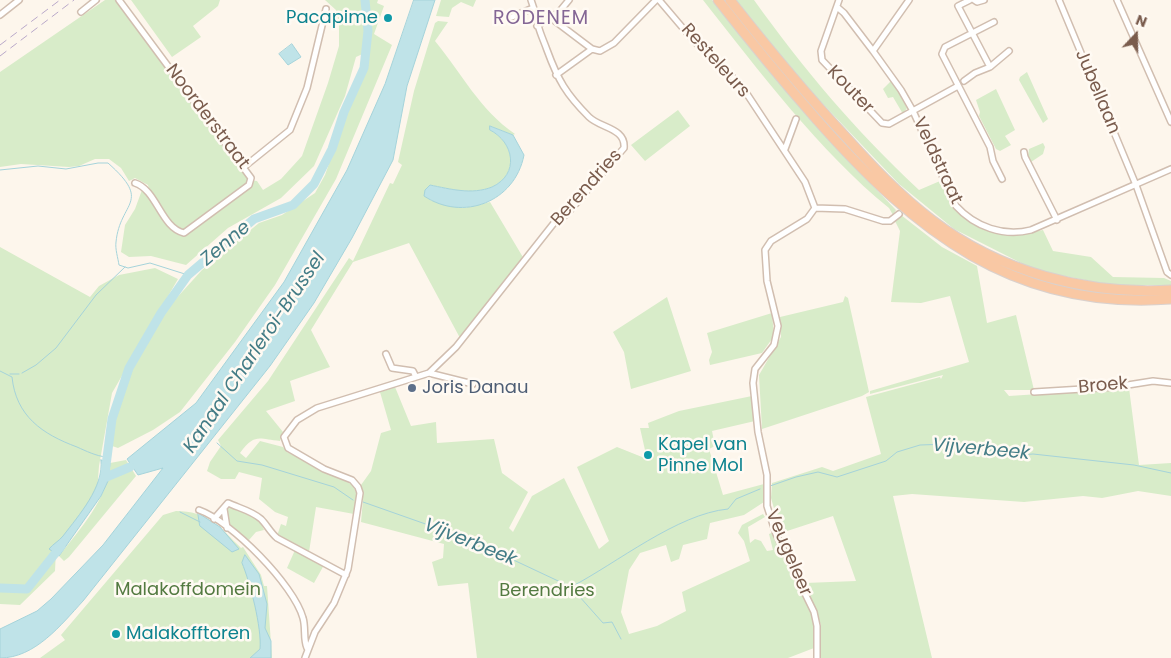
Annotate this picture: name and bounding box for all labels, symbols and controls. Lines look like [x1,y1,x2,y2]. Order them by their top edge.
place label: Pacapime [286,7,378,29]
district label: RODENEM [492,8,590,30]
north arrow [1111,10,1161,60]
text: N [1133,10,1150,32]
marker: Pacapime [382,12,394,24]
street label: Resteleurs [676,19,754,103]
street label: Jubellaan [1070,47,1124,137]
street label: Noorderstraat [160,60,254,174]
street label: Kouter [822,62,878,118]
street label: Veldstraat [907,114,967,208]
street label: Berendries [547,145,627,231]
water label: Zenne [196,217,256,271]
water label: Kanaal Charleroi-Brussel [179,248,331,458]
street label: Broek [1077,373,1129,399]
place label: Joris Danau [422,377,529,399]
marker: Joris Danau [406,382,418,394]
place label: Kapel van Pinne Mol [658,434,747,476]
water label: Vijverbeek [931,434,1031,466]
marker: Kapel van Pinne Mol [642,449,654,461]
street label: Veugeleer [760,507,816,599]
water label: Vijverbeek [420,514,520,572]
park label: Malakoffdomein [115,579,261,601]
park label: Berendries [499,580,595,602]
place label: Malakofftoren [126,623,250,645]
marker: Malakofftoren [110,628,122,640]

